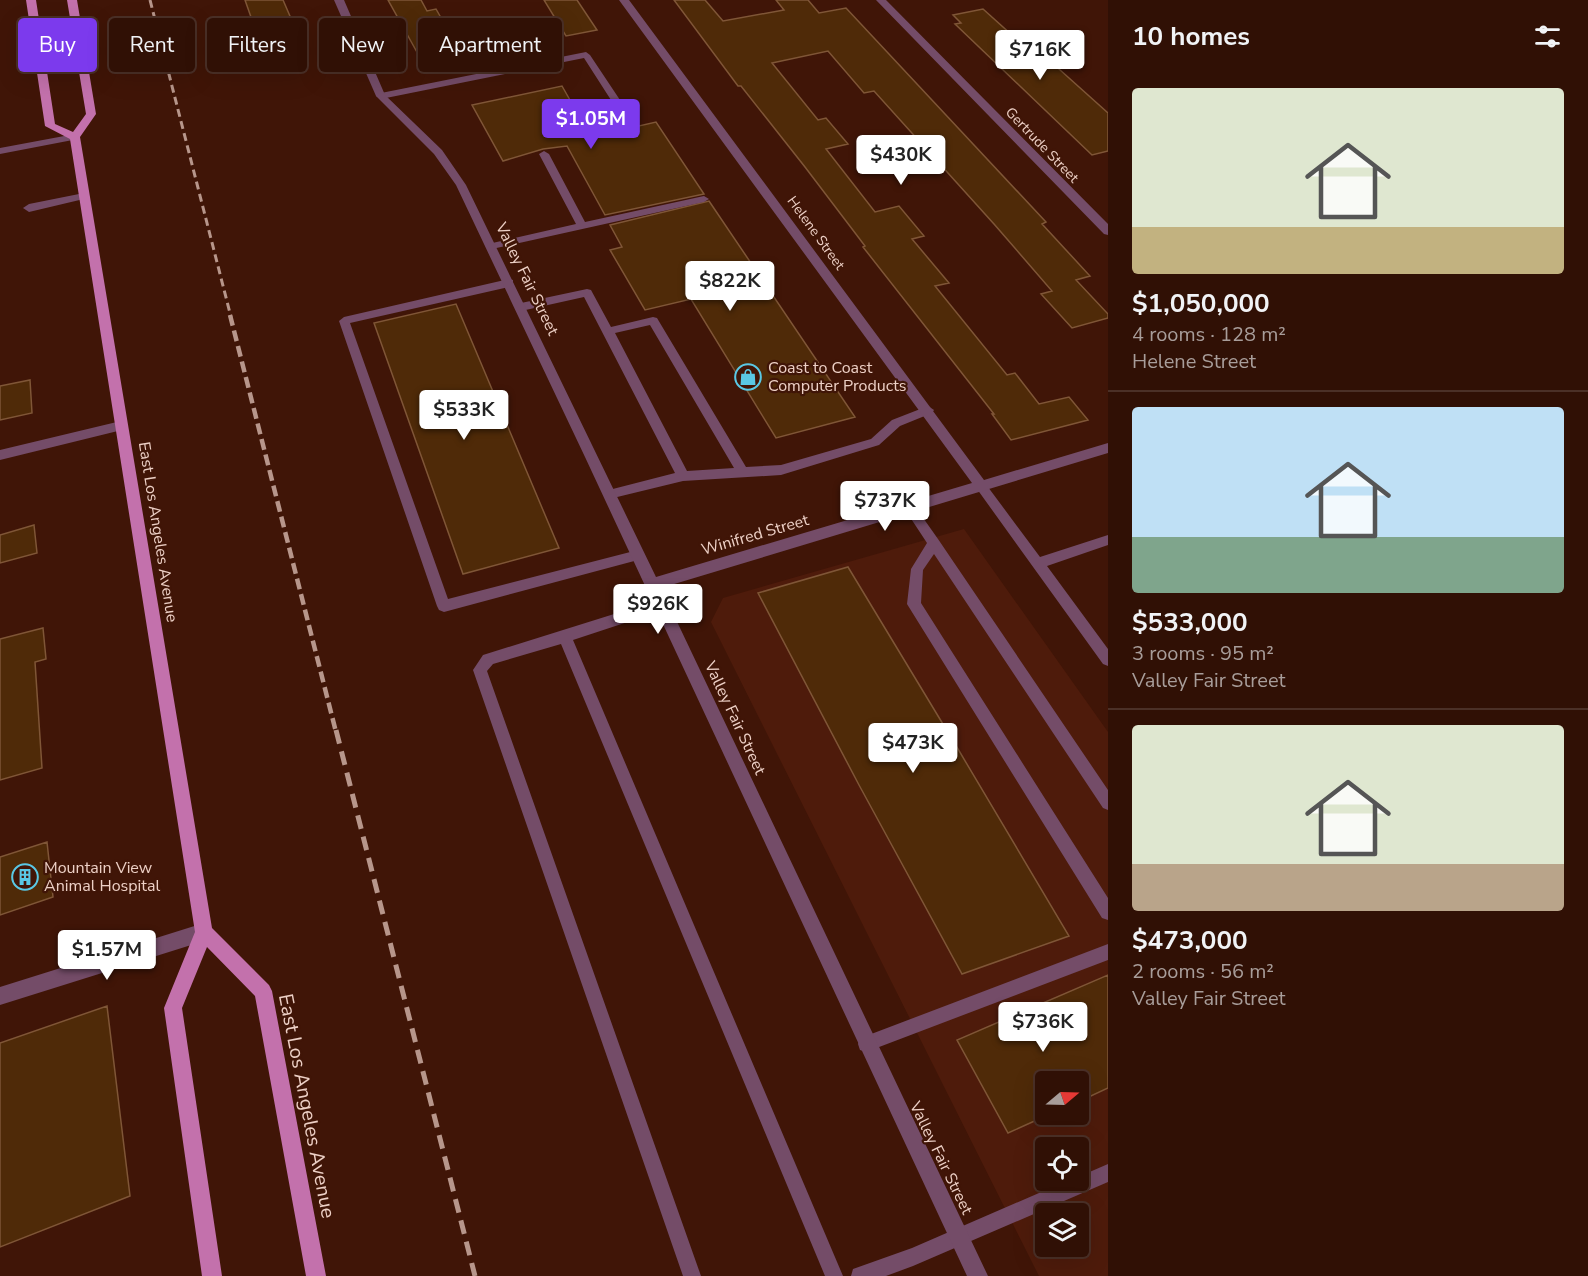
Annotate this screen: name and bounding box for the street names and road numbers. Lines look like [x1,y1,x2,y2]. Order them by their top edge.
street label: Gertrude Street [1001,103,1083,187]
street label: Helene Street [783,192,849,274]
street label: Valley Fair Street [490,218,564,339]
street label: East Los Angeles Avenue [133,440,183,624]
street label: Winifred Street [699,509,812,561]
street label: Valley Fair Street [699,657,771,779]
street label: East Los Angeles Avenue [272,992,342,1220]
street label: Valley Fair Street [904,1097,978,1218]

